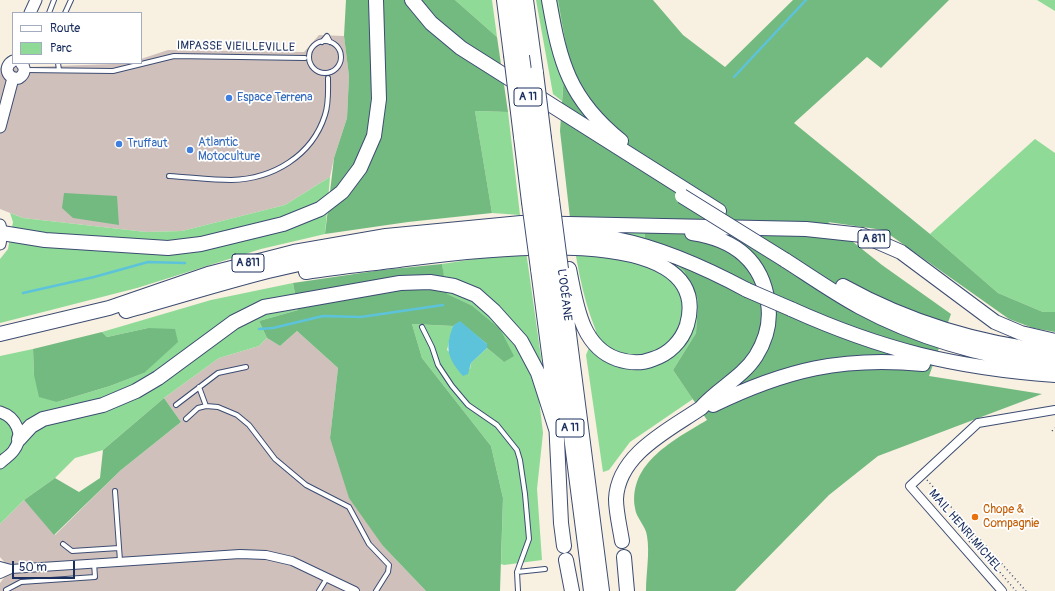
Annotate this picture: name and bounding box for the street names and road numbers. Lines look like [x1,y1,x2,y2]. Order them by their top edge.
street label: IMPASSE VIEILLEVILLE [177,39,295,55]
road number: A 11 [514,88,542,106]
road number: A 811 [858,230,890,248]
road number: A 811 [232,254,264,272]
street label: L’OCÉANE [554,268,574,322]
road number: A 11 [556,419,584,437]
street label: MAIL HENRI MICHEL [925,487,1005,575]

